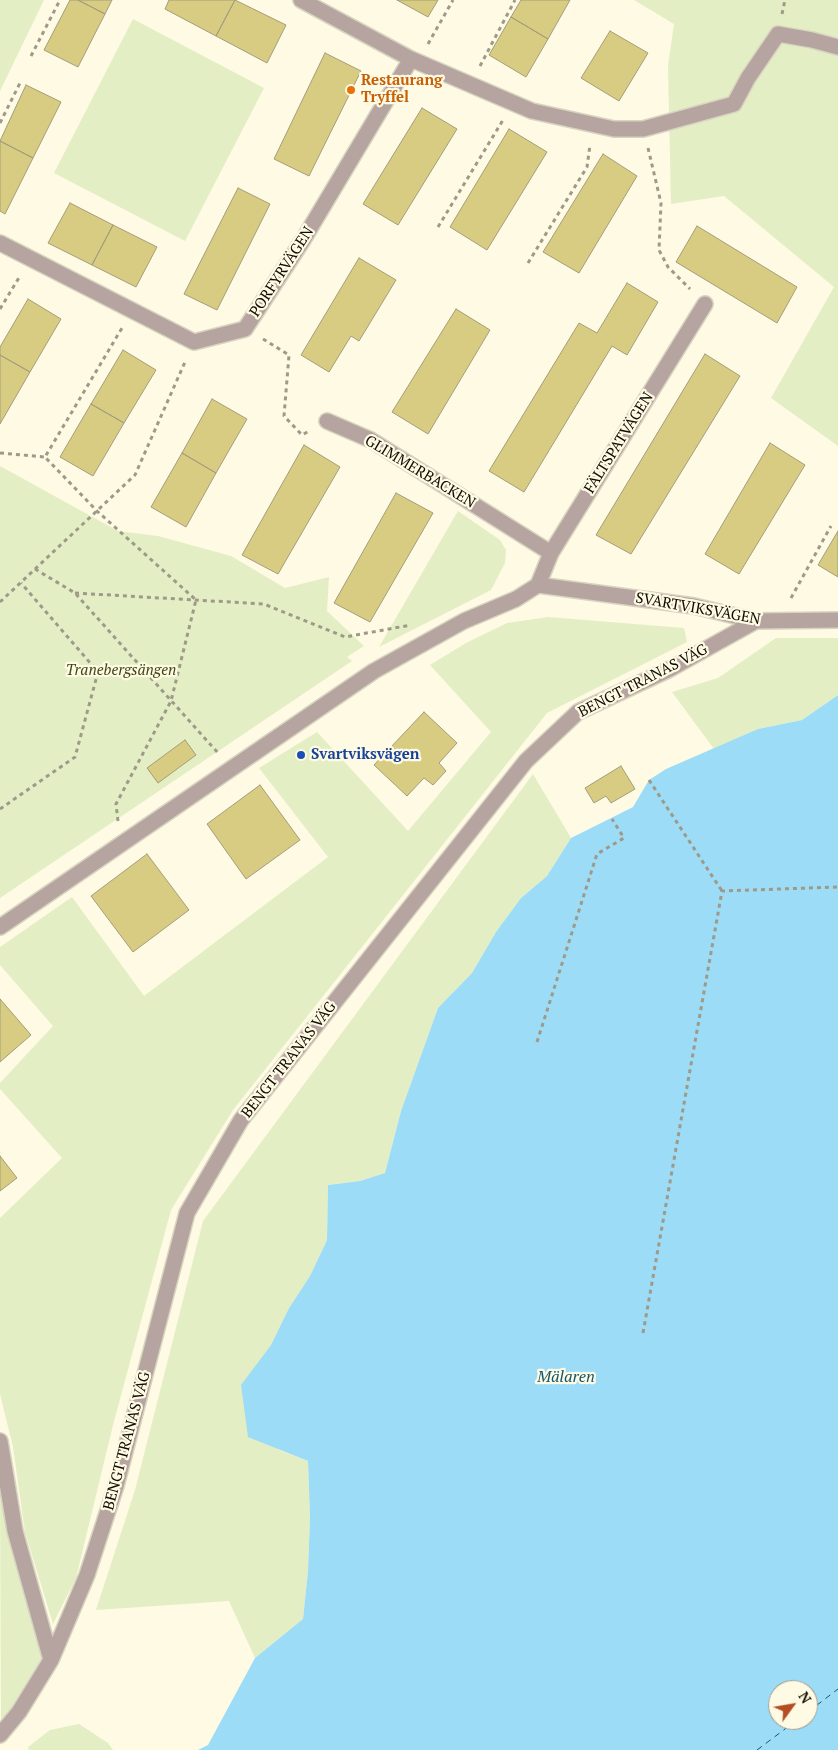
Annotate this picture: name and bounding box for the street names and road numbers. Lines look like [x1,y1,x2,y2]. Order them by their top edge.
street label: PORFYRVÄGEN [246,224,318,320]
street label: FÄLTSPATVÄGEN [581,389,657,497]
street label: GLIMMERBACKEN [361,432,479,512]
street label: SVARTVIKSVÄGEN [634,589,762,629]
street label: BENGT TRANAS VÄG [575,641,711,721]
street label: BENGT TRANAS VÄG [238,998,340,1122]
street label: BENGT TRANAS VÄG [100,1370,154,1512]

